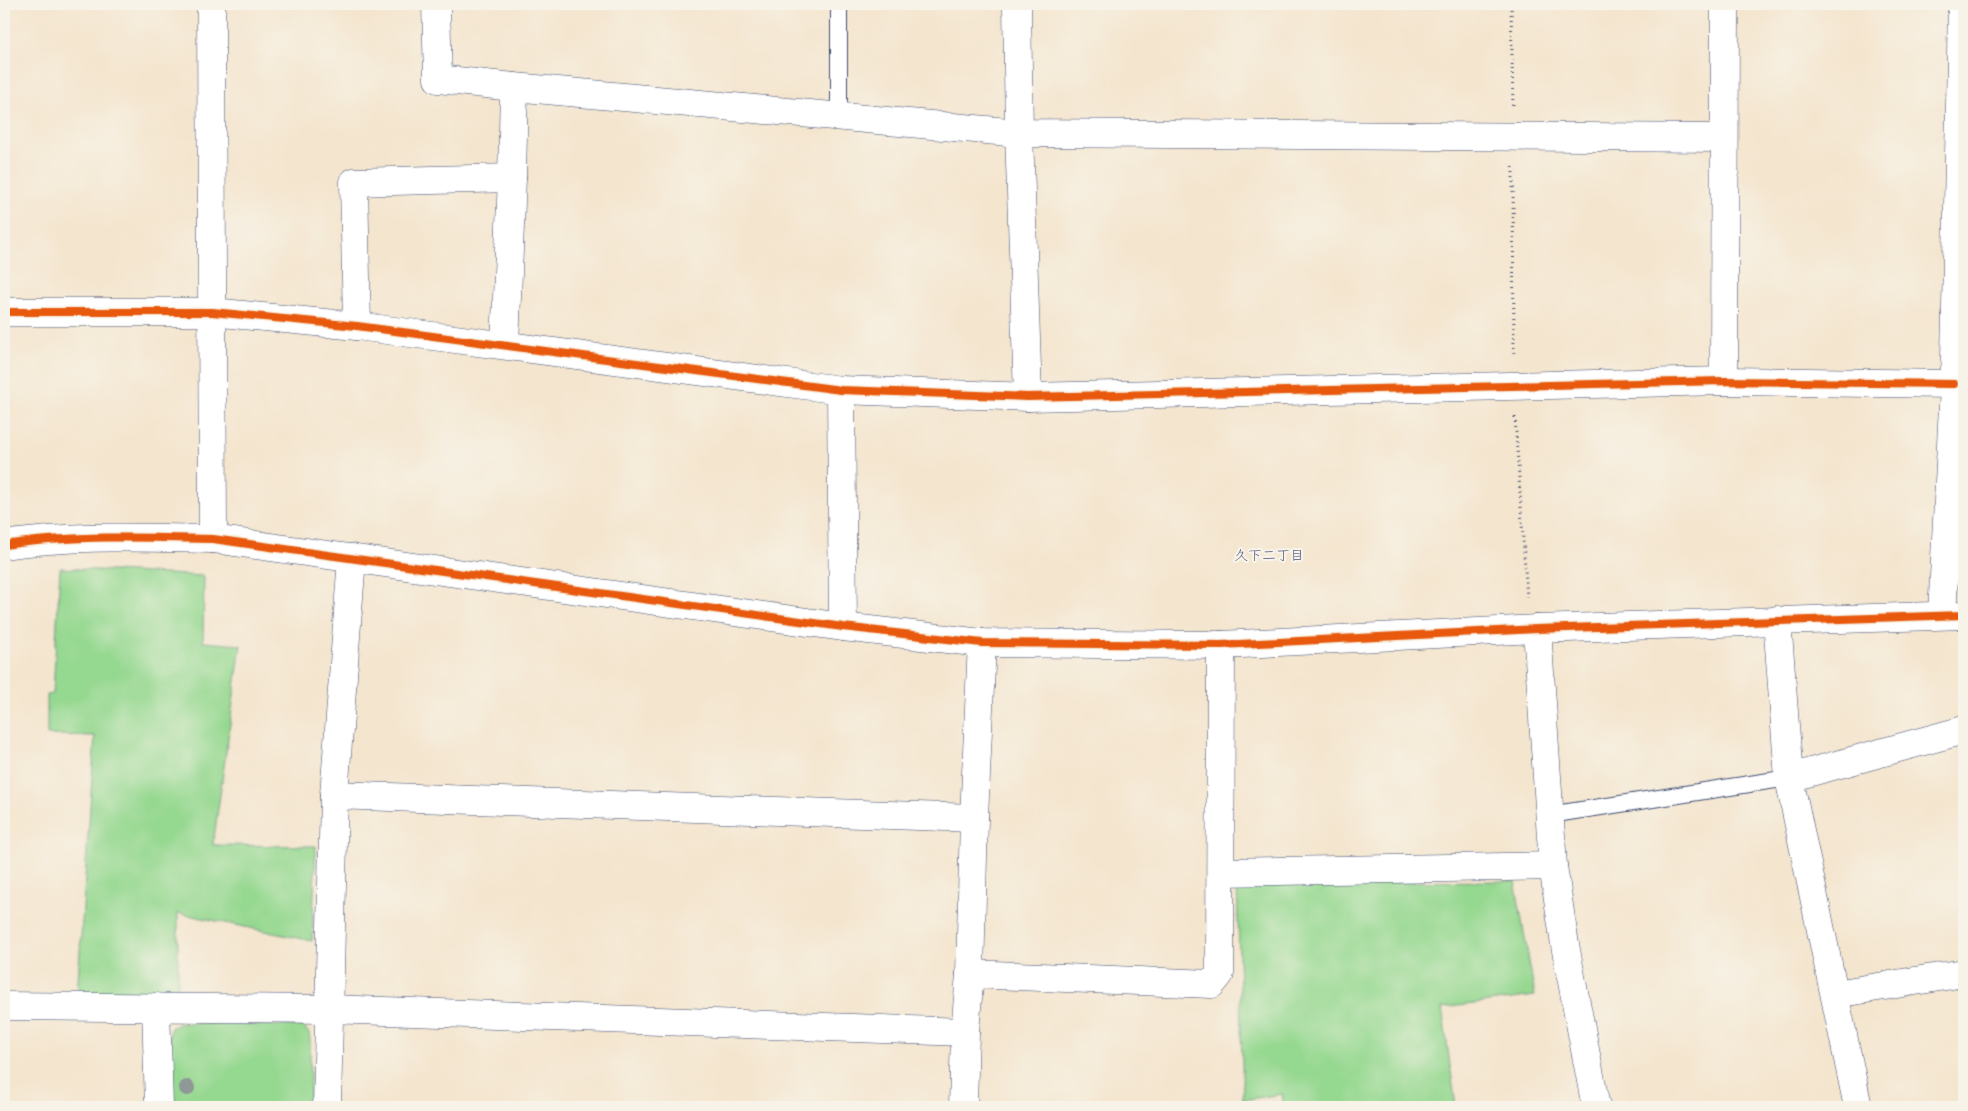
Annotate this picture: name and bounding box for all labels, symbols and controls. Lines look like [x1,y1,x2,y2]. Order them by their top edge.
district label: 久下二丁目 [1234,547,1304,564]

